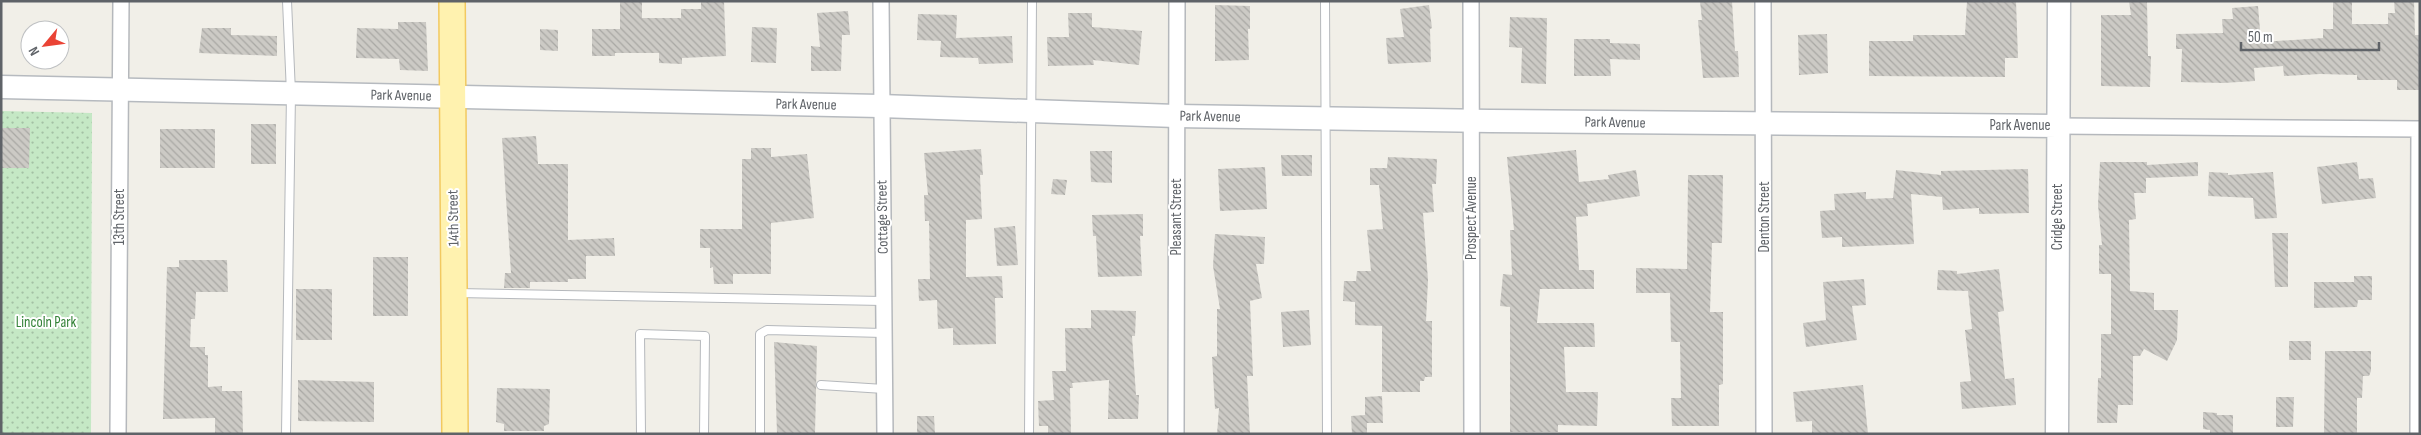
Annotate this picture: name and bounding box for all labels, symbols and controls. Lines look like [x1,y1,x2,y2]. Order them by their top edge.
north arrow [20,20,70,70]
scale bar [2241,20,2378,52]
text: 50 m [2248,28,2273,47]
text: N [25,44,43,58]
street label: Park Avenue [370,85,432,106]
street label: Park Avenue [775,94,837,115]
street label: Park Avenue [1179,106,1241,127]
street label: Park Avenue [1584,112,1646,133]
street label: Park Avenue [1989,116,2051,135]
street label: Prospect Avenue [1462,176,1481,260]
street label: Pleasant Street [1167,178,1186,256]
street label: Cottage Street [872,179,893,254]
street label: Denton Street [1755,181,1774,253]
street label: Cridge Street [2048,183,2067,250]
street label: 13th Street [110,188,129,245]
street label: 14th Street [444,189,463,246]
park label: Lincoln Park [16,313,77,332]

